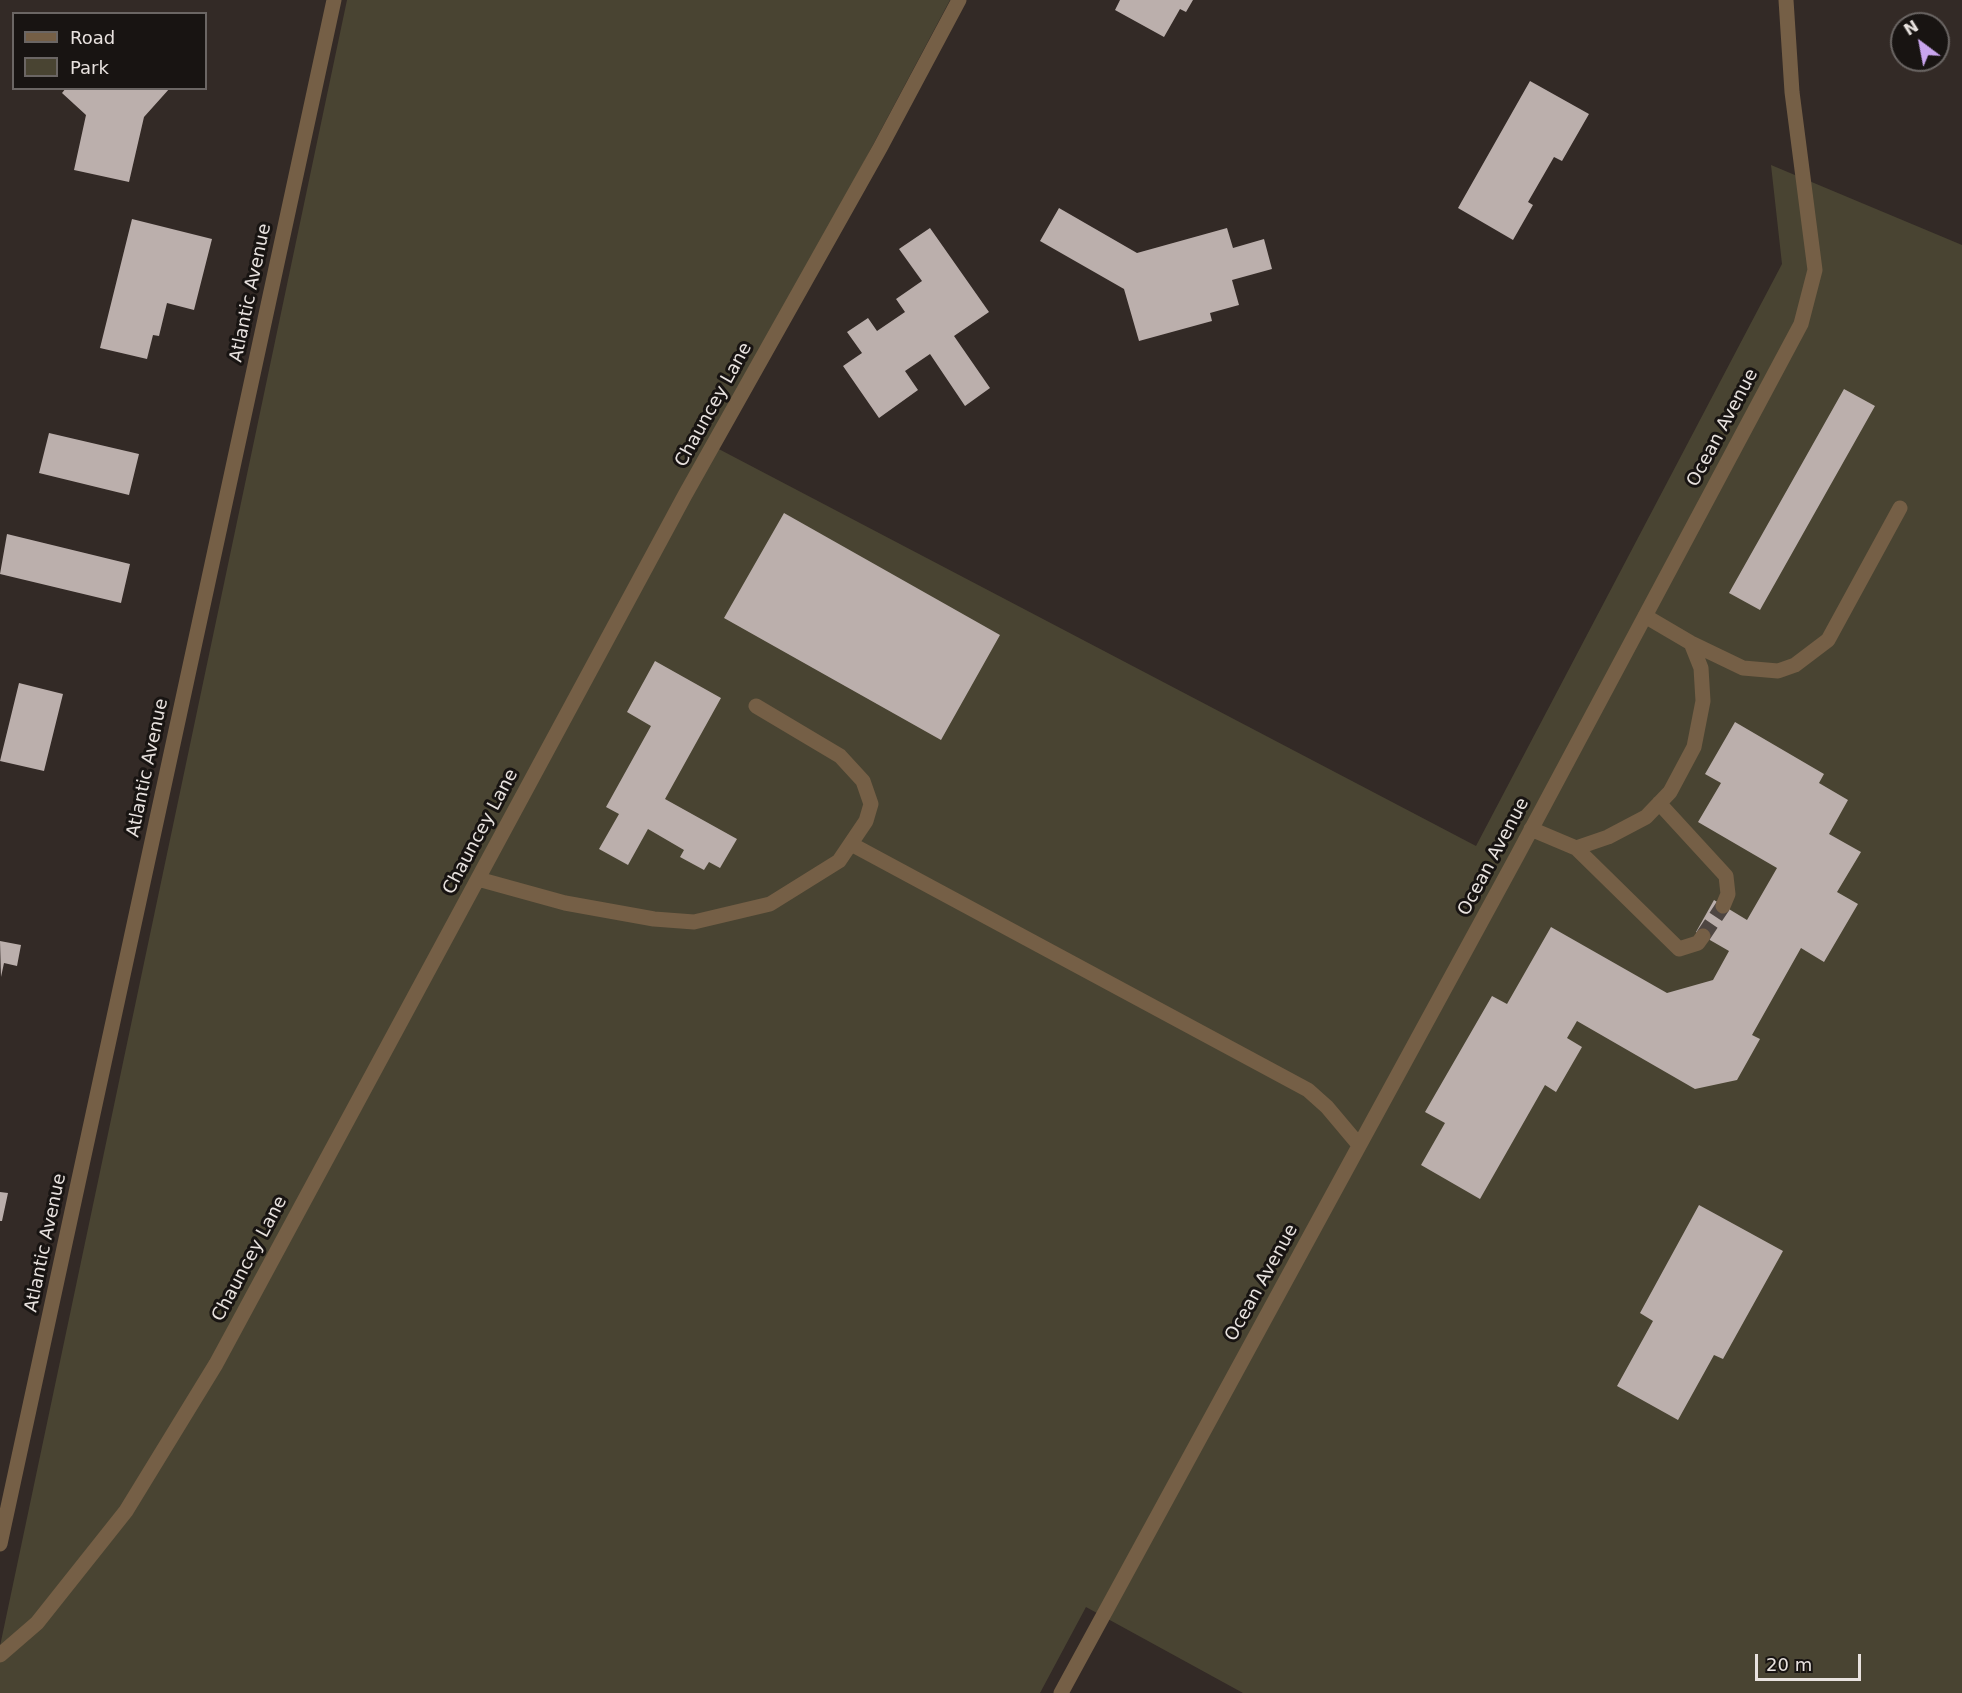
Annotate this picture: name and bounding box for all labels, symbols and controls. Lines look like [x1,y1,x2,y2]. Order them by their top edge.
legend [12,12,207,90]
north arrow [1890,12,1950,72]
text: N [1901,16,1922,40]
text: Road [70,27,115,48]
text: Park [70,57,109,78]
street label: Atlantic Avenue [226,222,276,364]
street label: Chauncey Lane [671,339,757,471]
street label: Ocean Avenue [1683,365,1763,491]
street label: Atlantic Avenue [123,697,173,839]
street label: Chauncey Lane [439,766,523,898]
street label: Ocean Avenue [1454,794,1534,920]
street label: Atlantic Avenue [21,1172,71,1314]
street label: Chauncey Lane [208,1193,292,1325]
street label: Ocean Avenue [1221,1221,1303,1345]
scale bar [1758,1642,1864,1680]
text: 20 m [1766,1654,1812,1675]

